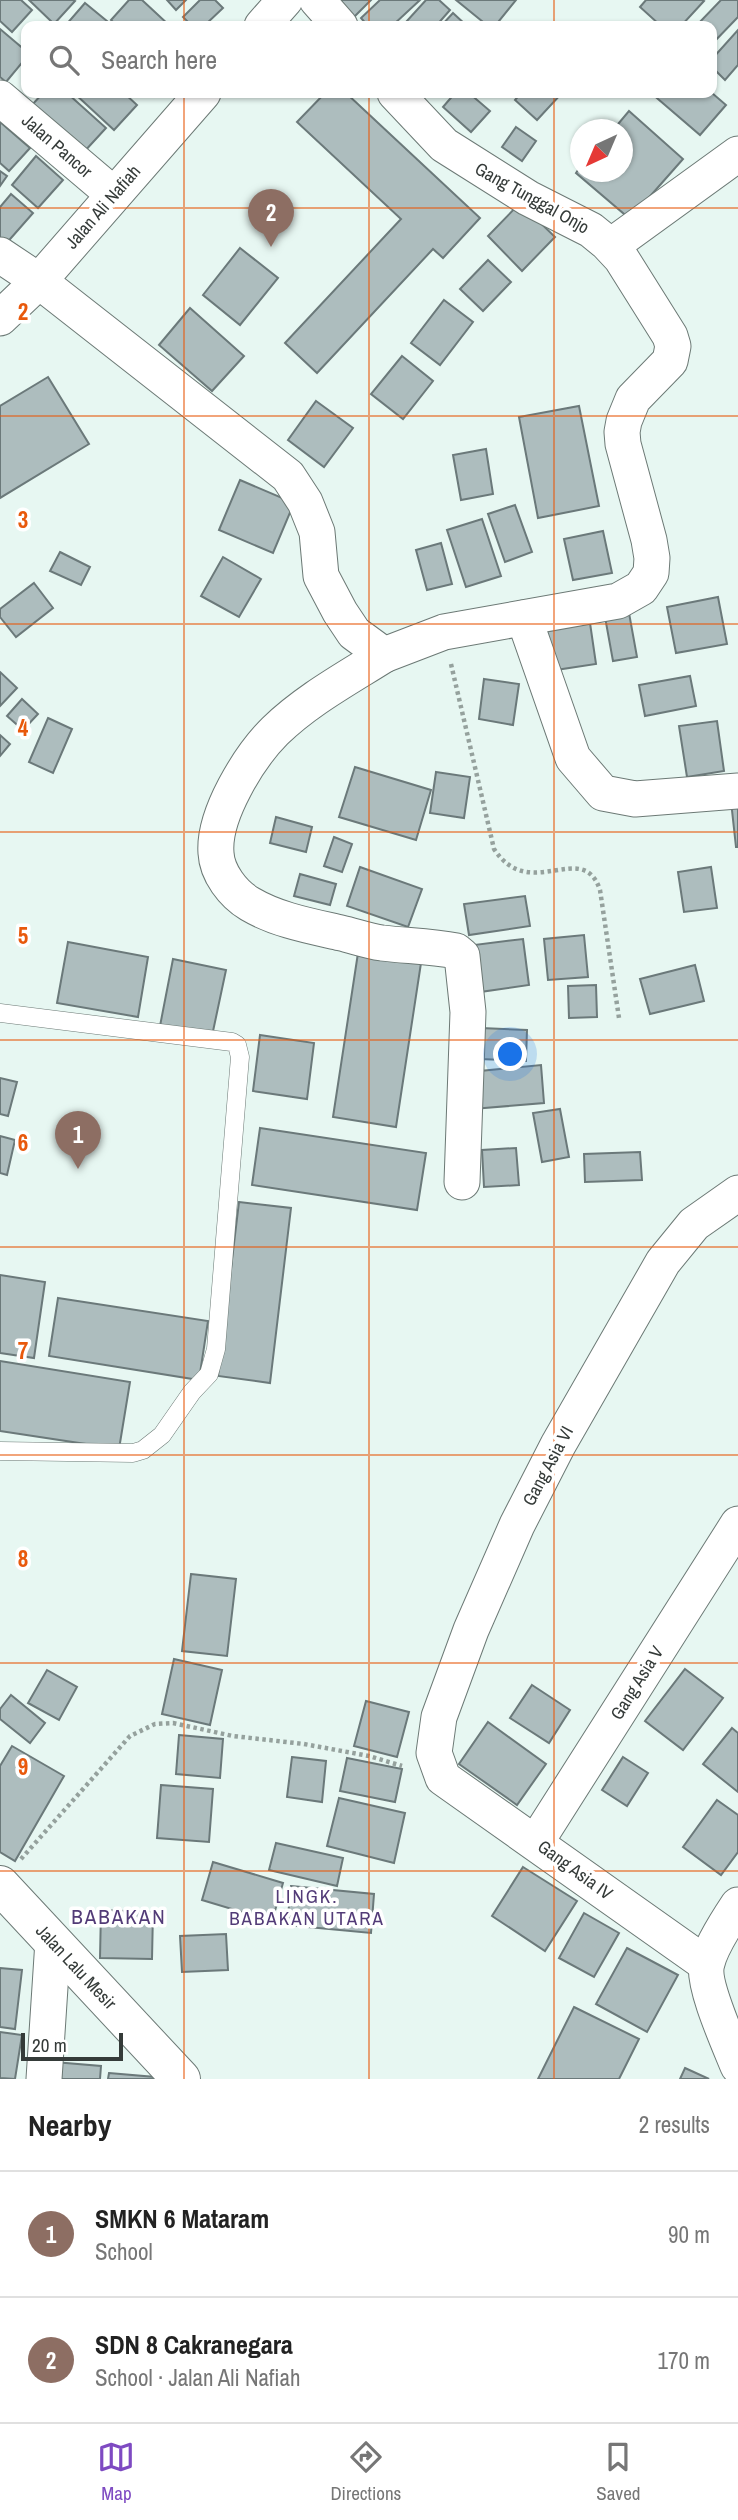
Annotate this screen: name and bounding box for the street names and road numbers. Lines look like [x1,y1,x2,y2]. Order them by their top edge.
street label: Jalan Pancor [17,108,98,183]
street label: Gang Tunggal Onjo [471,156,594,239]
street label: Jalan Ali Nafiah [59,159,146,254]
street label: Gang Asia VI [516,1421,579,1510]
street label: Gang Asia V [604,1641,669,1725]
street label: Gang Asia IV [533,1834,618,1905]
street label: Jalan Lalu Mesir [30,1919,122,2015]

